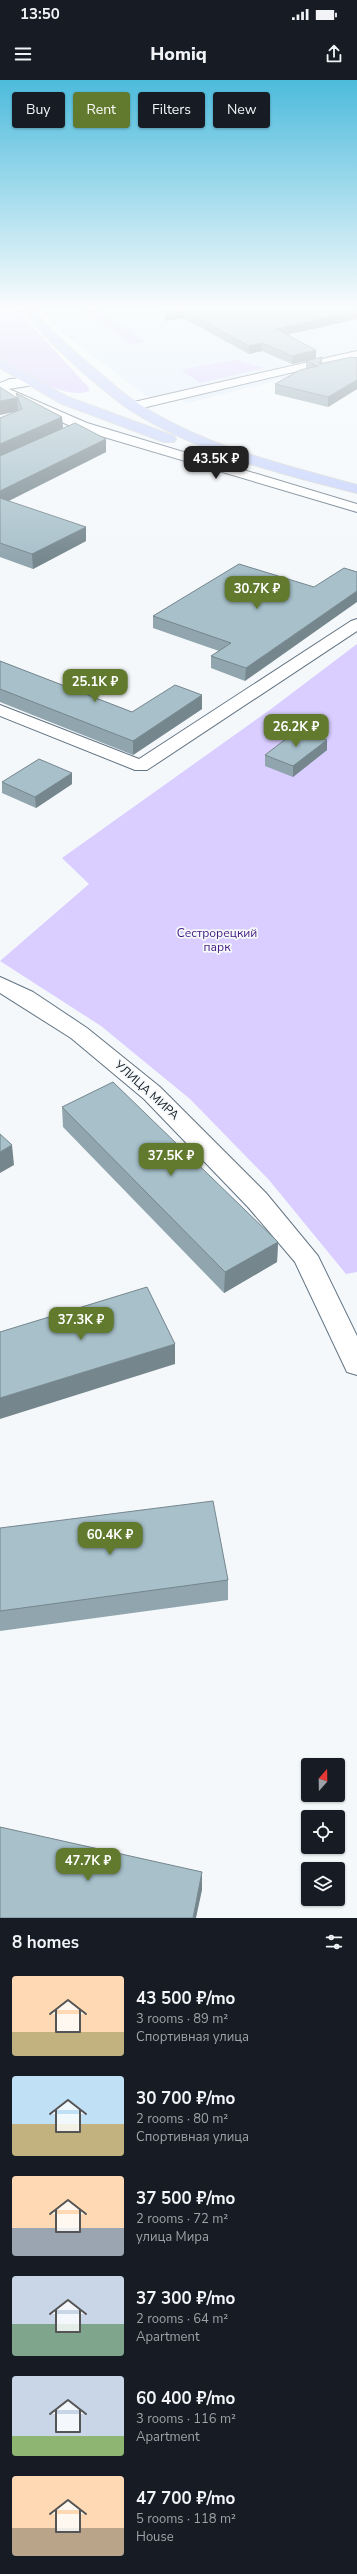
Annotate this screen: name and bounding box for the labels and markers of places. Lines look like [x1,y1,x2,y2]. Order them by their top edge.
pin: 43.5K ₽ [179,446,253,480]
pin: 30.7K ₽ [220,576,294,610]
pin: 25.1K ₽ [58,669,132,703]
pin: 26.2K ₽ [259,714,333,748]
pin: 37.5K ₽ [134,1143,208,1177]
pin: 37.3K ₽ [44,1307,118,1341]
pin: 60.4K ₽ [73,1522,147,1556]
pin: 47.7K ₽ [51,1848,125,1882]

